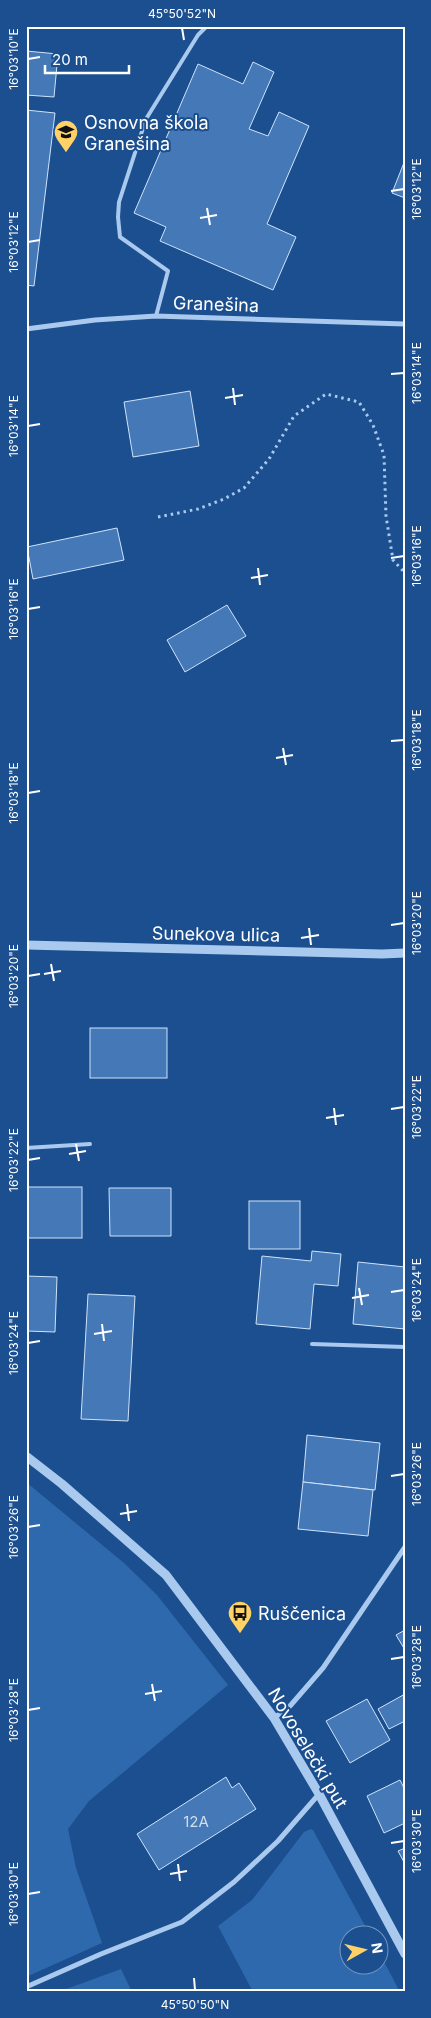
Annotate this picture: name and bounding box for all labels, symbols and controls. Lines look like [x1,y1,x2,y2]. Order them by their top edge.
text: 45°50'52"N [148,6,216,21]
text: 16°03'10"E [6,28,21,90]
scale bar [45,42,129,74]
text: 20 m [52,50,88,69]
place label: Osnovna škola Granešina [84,112,209,154]
school or university icon: Osnovna škola Granešina [53,119,79,153]
text: 16°03'12"E [409,158,424,220]
text: 16°03'12"E [6,211,21,273]
street label: Granešina [173,292,259,316]
text: 16°03'14"E [409,342,424,404]
text: 16°03'14"E [6,395,21,457]
text: 16°03'16"E [409,525,424,587]
text: 16°03'16"E [6,578,21,640]
text: 16°03'18"E [409,709,424,771]
text: 16°03'18"E [6,762,21,824]
text: 16°03'20"E [409,891,424,955]
street label: Sunekova ulica [152,922,280,946]
text: 16°03'20"E [6,944,21,1008]
text: 16°03'22"E [409,1075,424,1139]
text: 16°03'22"E [6,1128,21,1192]
text: 16°03'24"E [409,1258,424,1322]
text: 16°03'24"E [6,1311,21,1375]
text: 16°03'26"E [409,1442,424,1506]
text: 16°03'26"E [6,1495,21,1559]
bus stop icon: Ruščenica [227,1600,253,1634]
place label: Ruščenica [258,1603,346,1624]
text: 16°03'28"E [409,1625,424,1689]
text: 16°03'28"E [6,1678,21,1742]
street label: Novoselečki put [264,1684,352,1812]
text: 16°03'30"E [409,1809,424,1873]
house number: 12A [183,1812,209,1831]
text: 16°03'30"E [6,1862,21,1926]
north arrow [338,1926,388,1976]
text: N [368,1942,387,1955]
text: 45°50'50"N [161,1997,229,2012]

